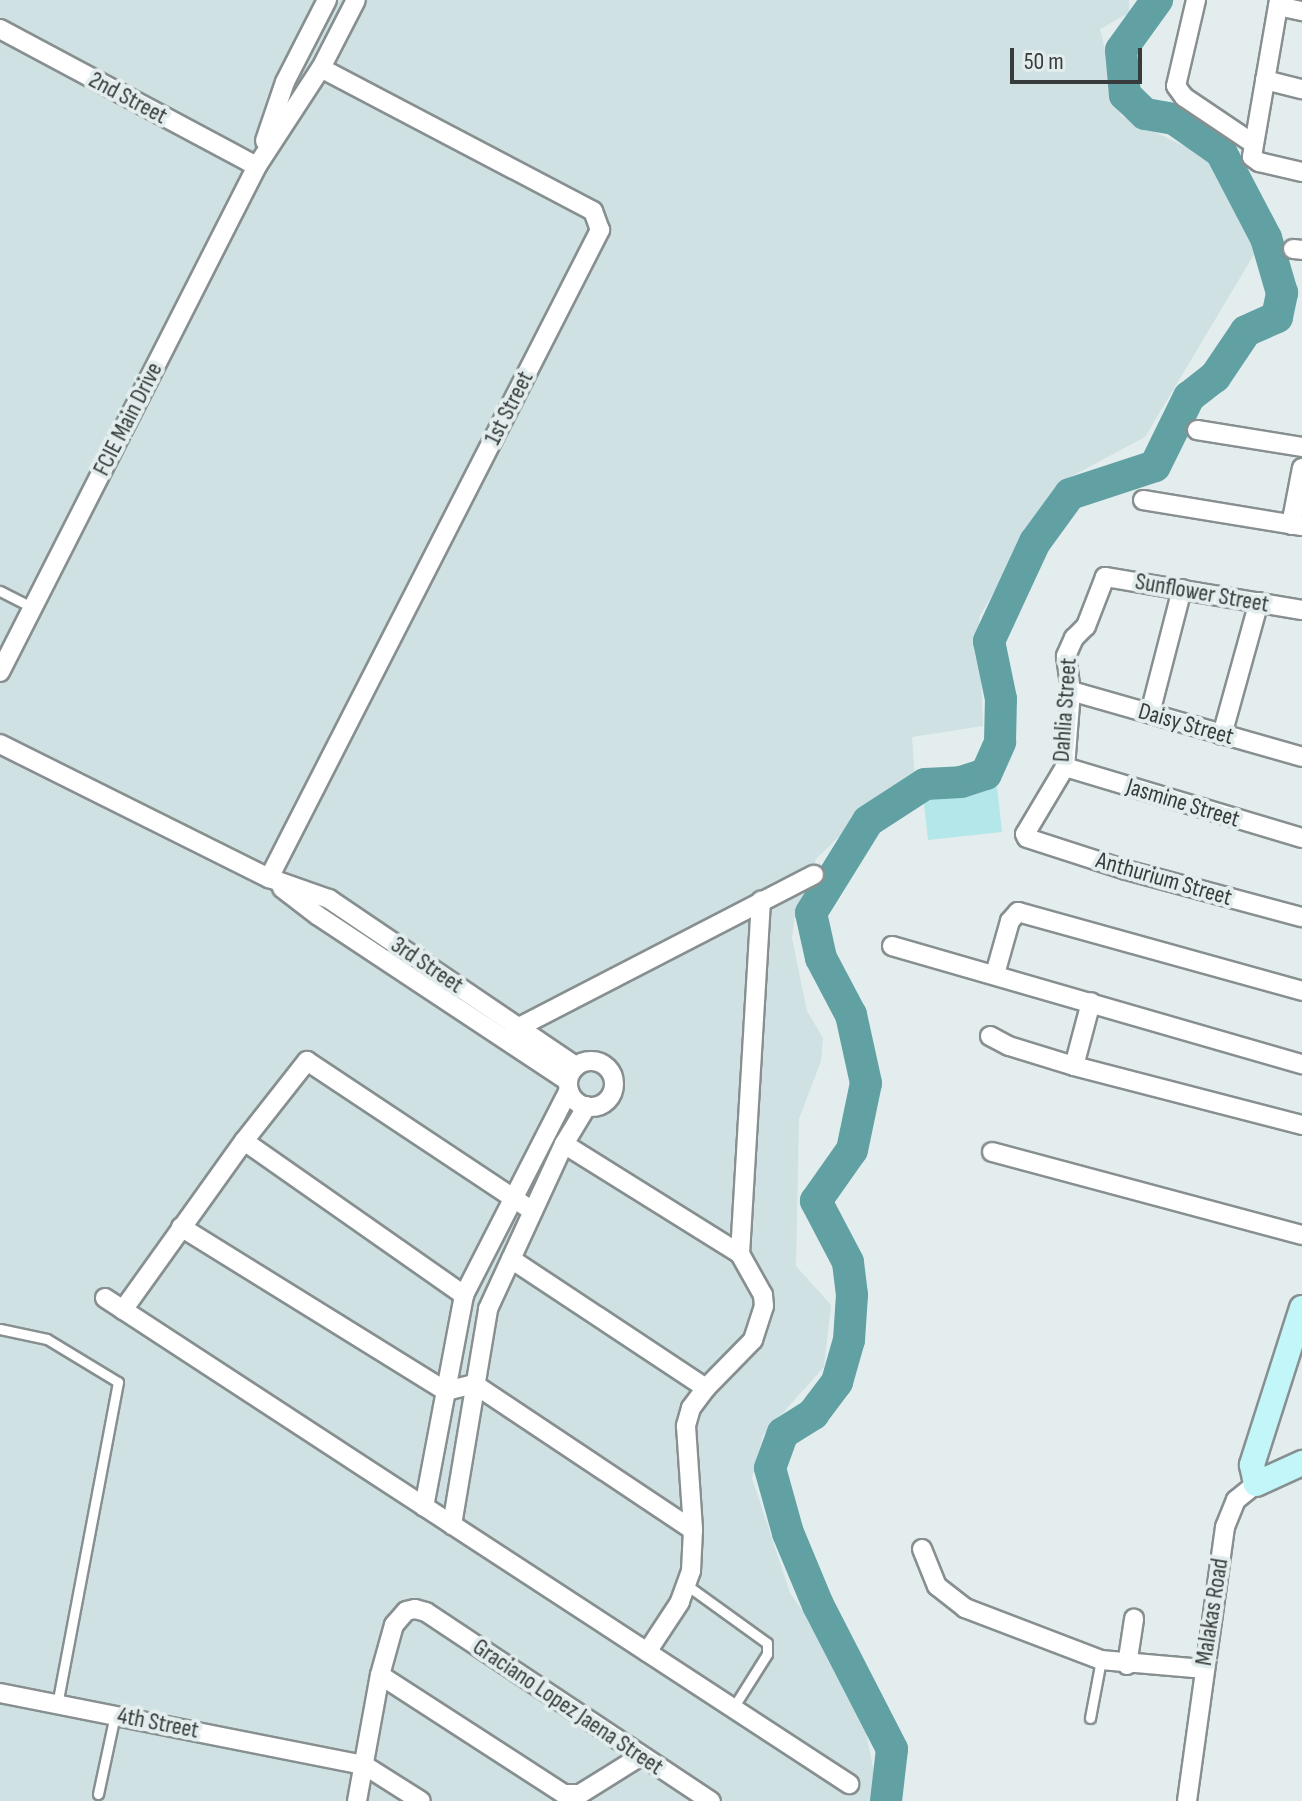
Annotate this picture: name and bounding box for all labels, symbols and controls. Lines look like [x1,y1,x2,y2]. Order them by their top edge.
scale bar [1014,32,1146,82]
text: 50 m [1024,47,1064,76]
street label: 2nd Street [84,65,172,131]
street label: FCIE Main Drive [87,358,169,480]
street label: 1st Street [478,366,540,450]
street label: Sunflower Street [1133,567,1271,619]
street label: Dahlia Street [1047,657,1083,763]
street label: Daisy Street [1135,697,1237,751]
street label: Jasmine Street [1123,772,1243,834]
street label: Anthurium Street [1093,846,1235,912]
street label: 3rd Street [385,930,469,1000]
street label: Malakas Road [1189,1556,1235,1668]
street label: Graciano Lopez Jaena Street [467,1633,669,1781]
street label: 4th Street [115,1701,201,1745]

